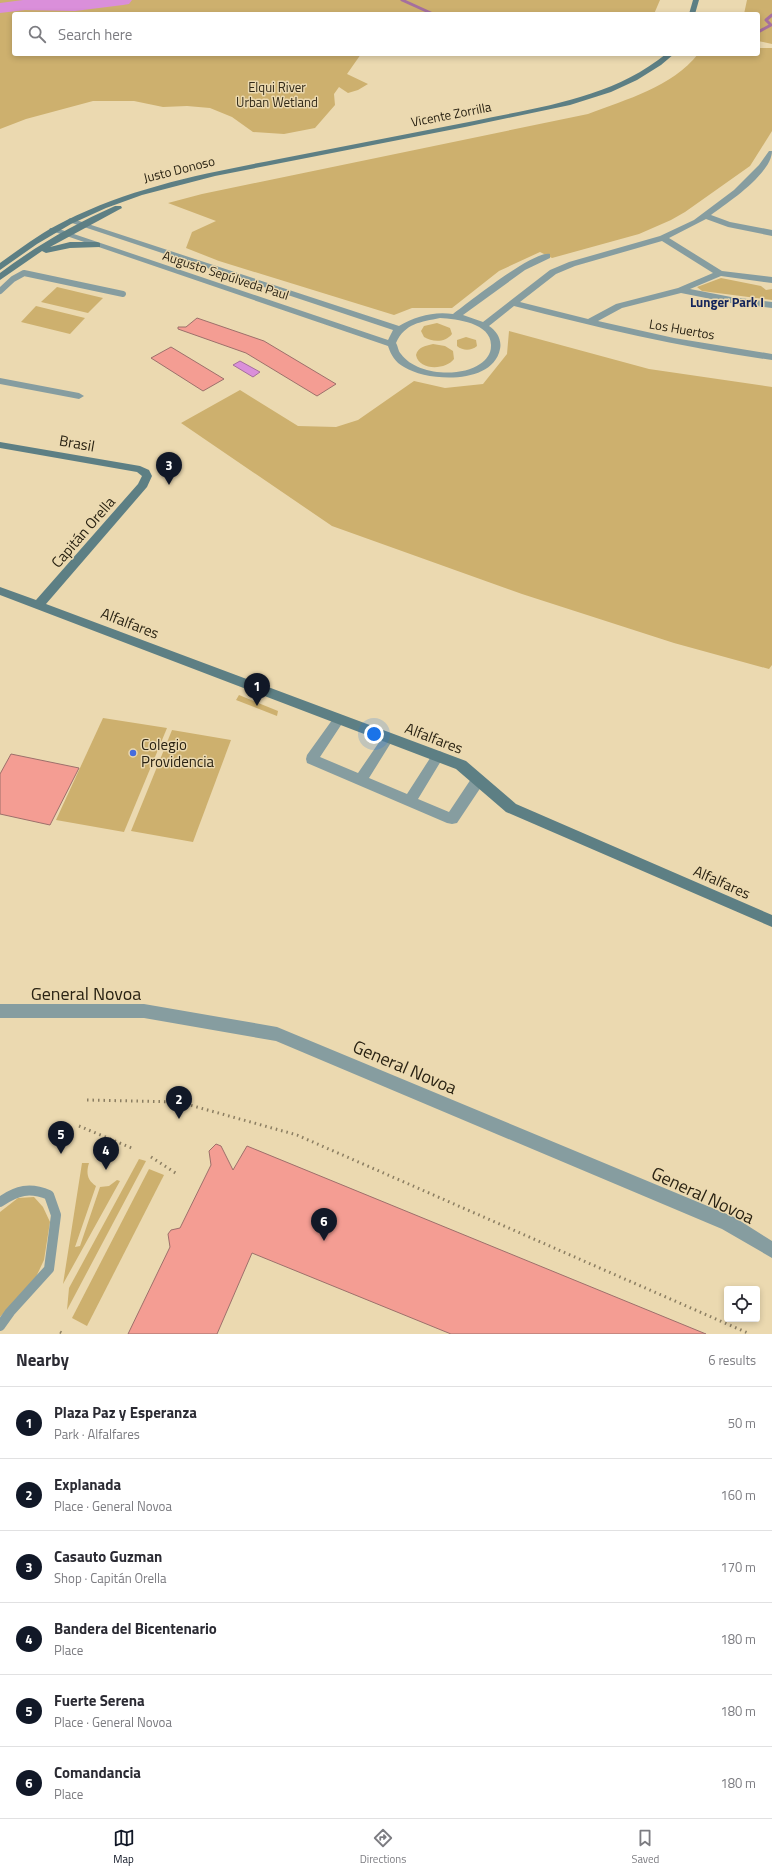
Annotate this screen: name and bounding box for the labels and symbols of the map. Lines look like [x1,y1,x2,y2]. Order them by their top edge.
park label: Elqui River Urban Wetland [236,77,318,112]
street label: Vicente Zorrilla [409,96,493,132]
street label: Justo Donoso [141,150,217,188]
street label: Augusto Sepúlveda Paul [160,245,292,305]
district label: Lunger Park I [690,292,764,312]
street label: Los Huertos [648,313,716,345]
street label: Brasil [57,429,97,457]
pin: 3 [156,452,182,485]
street label: Capitán Orella [45,491,121,573]
street label: Alfalfares [98,601,162,645]
pin: 1 [244,673,270,706]
street label: Alfalfares [402,716,466,760]
your location [364,724,384,744]
place label: Colegio Providencia [141,733,215,773]
marker: Colegio Providencia [128,748,138,758]
street label: Alfalfares [690,859,754,905]
street label: General Novoa [31,980,141,1007]
street label: General Novoa [349,1033,461,1101]
pin: 2 [166,1086,192,1119]
pin: 5 [48,1121,74,1154]
pin: 4 [93,1137,119,1170]
street label: General Novoa [647,1159,759,1231]
pin: 6 [311,1208,337,1241]

